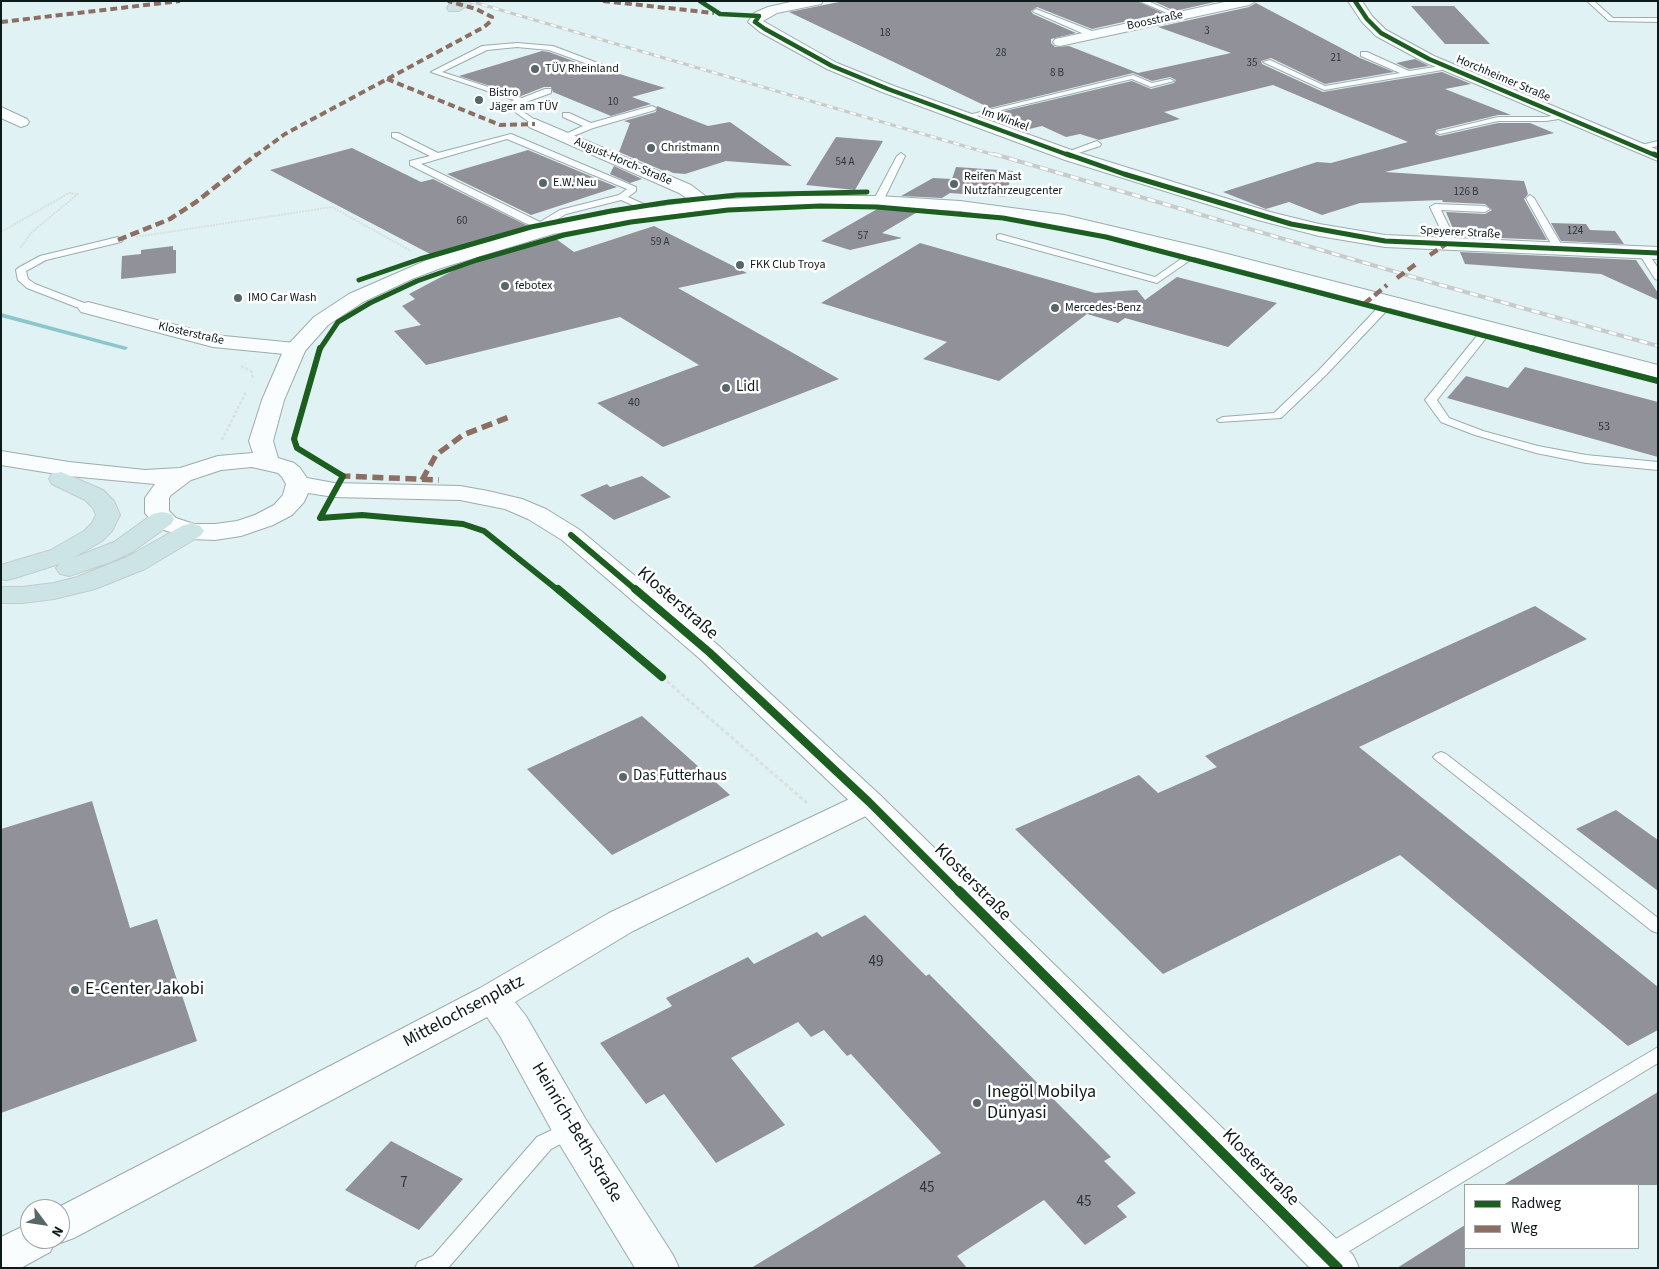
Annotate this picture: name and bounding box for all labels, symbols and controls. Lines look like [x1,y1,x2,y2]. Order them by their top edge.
street label: Boosstraße [1126,8,1184,34]
house number: 3 [1204,25,1210,39]
house number: 18 [880,27,890,41]
house number: 28 [996,47,1006,61]
house number: 21 [1331,52,1341,66]
street label: Horchheimer Straße [1454,53,1552,105]
house number: 35 [1247,57,1257,71]
place label: TÜV Rheinland [545,62,619,76]
marker: TÜV Rheinland [529,63,541,75]
house number: 8 B [1050,67,1064,81]
place label: Bistro Jäger am TÜV [489,86,558,114]
marker: Bistro Jäger am TÜV [473,94,485,106]
house number: 10 [608,96,618,110]
street label: Im Winkel [979,105,1031,135]
street label: August-Horch-Straße [572,135,674,189]
place label: Christmann [661,141,719,155]
marker: Christmann [645,142,657,154]
house number: 54 A [835,156,855,170]
place label: Reifen Mast Nutzfahrzeugcenter [964,170,1062,198]
place label: E.W. Neu [553,176,597,190]
marker: E.W. Neu [537,177,549,189]
marker: Reifen Mast Nutzfahrzeugcenter [948,178,960,190]
house number: 126 B [1453,186,1479,200]
house number: 60 [457,215,467,229]
street label: Speyerer Straße [1420,224,1500,242]
house number: 124 [1567,225,1583,239]
house number: 57 [858,230,868,244]
house number: 59 A [650,236,670,250]
place label: FKK Club Troya [750,258,825,272]
marker: FKK Club Troya [734,259,746,271]
place label: febotex [515,279,552,293]
marker: febotex [499,280,511,292]
place label: IMO Car Wash [248,291,317,305]
marker: IMO Car Wash [232,292,244,304]
place label: Mercedes-Benz [1065,301,1141,315]
marker: Mercedes-Benz [1049,302,1061,314]
street label: Klosterstraße [157,319,225,349]
place label: Lidl [736,379,759,397]
marker: Lidl [720,382,732,394]
house number: 40 [628,396,640,410]
house number: 53 [1598,420,1610,434]
street label: Klosterstraße [632,563,722,645]
place label: Das Futterhaus [633,768,727,786]
marker: Das Futterhaus [617,771,629,783]
street label: Klosterstraße [929,840,1015,926]
house number: 49 [869,954,883,972]
street label: Mittelochsenplatz [400,971,528,1053]
place label: E-Center Jakobi [85,979,204,1001]
marker: E-Center Jakobi [69,984,81,996]
street label: Heinrich-Beth-Straße [526,1059,626,1207]
place label: Inegöl Mobilya Dünyasi [987,1082,1096,1124]
marker: Inegöl Mobilya Dünyasi [971,1097,983,1109]
street label: Klosterstraße [1217,1125,1303,1211]
house number: 7 [400,1175,408,1193]
house number: 45 [920,1180,934,1198]
legend [1464,1184,1639,1249]
text: Radweg [1511,1193,1561,1214]
house number: 45 [1077,1194,1091,1212]
north arrow [20,1199,70,1249]
text: Weg [1511,1218,1538,1239]
text: N [46,1222,68,1240]

